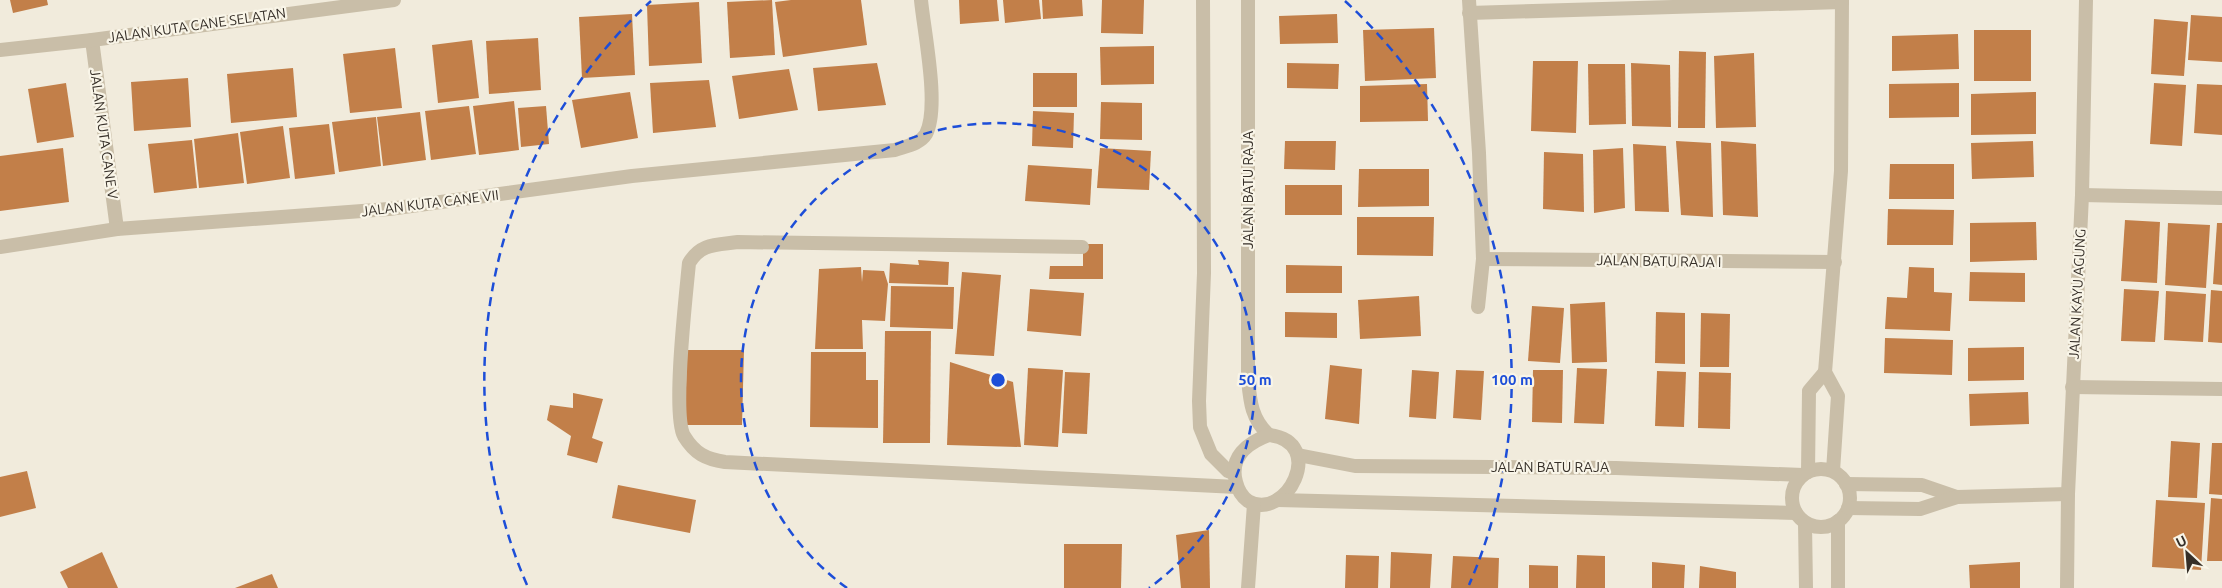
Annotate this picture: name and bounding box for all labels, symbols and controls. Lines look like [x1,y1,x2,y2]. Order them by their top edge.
street label: JALAN KUTA CANE SELATAN [107,5,287,45]
street label: JALAN KUTA CANE V [87,68,121,200]
street label: JALAN BATU RAJA [1240,131,1256,249]
street label: JALAN KUTA CANE VII [360,187,500,219]
street label: JALAN KAYU AGUNG [2066,228,2088,360]
street label: JALAN BATU RAJA I [1596,252,1722,270]
centre of rings [989,371,1007,389]
text: 50 m [1238,371,1272,388]
text: 100 m [1491,371,1533,388]
street label: JALAN BATU RAJA [1491,459,1609,475]
north arrow [2162,528,2212,578]
text: U [2173,532,2189,551]

